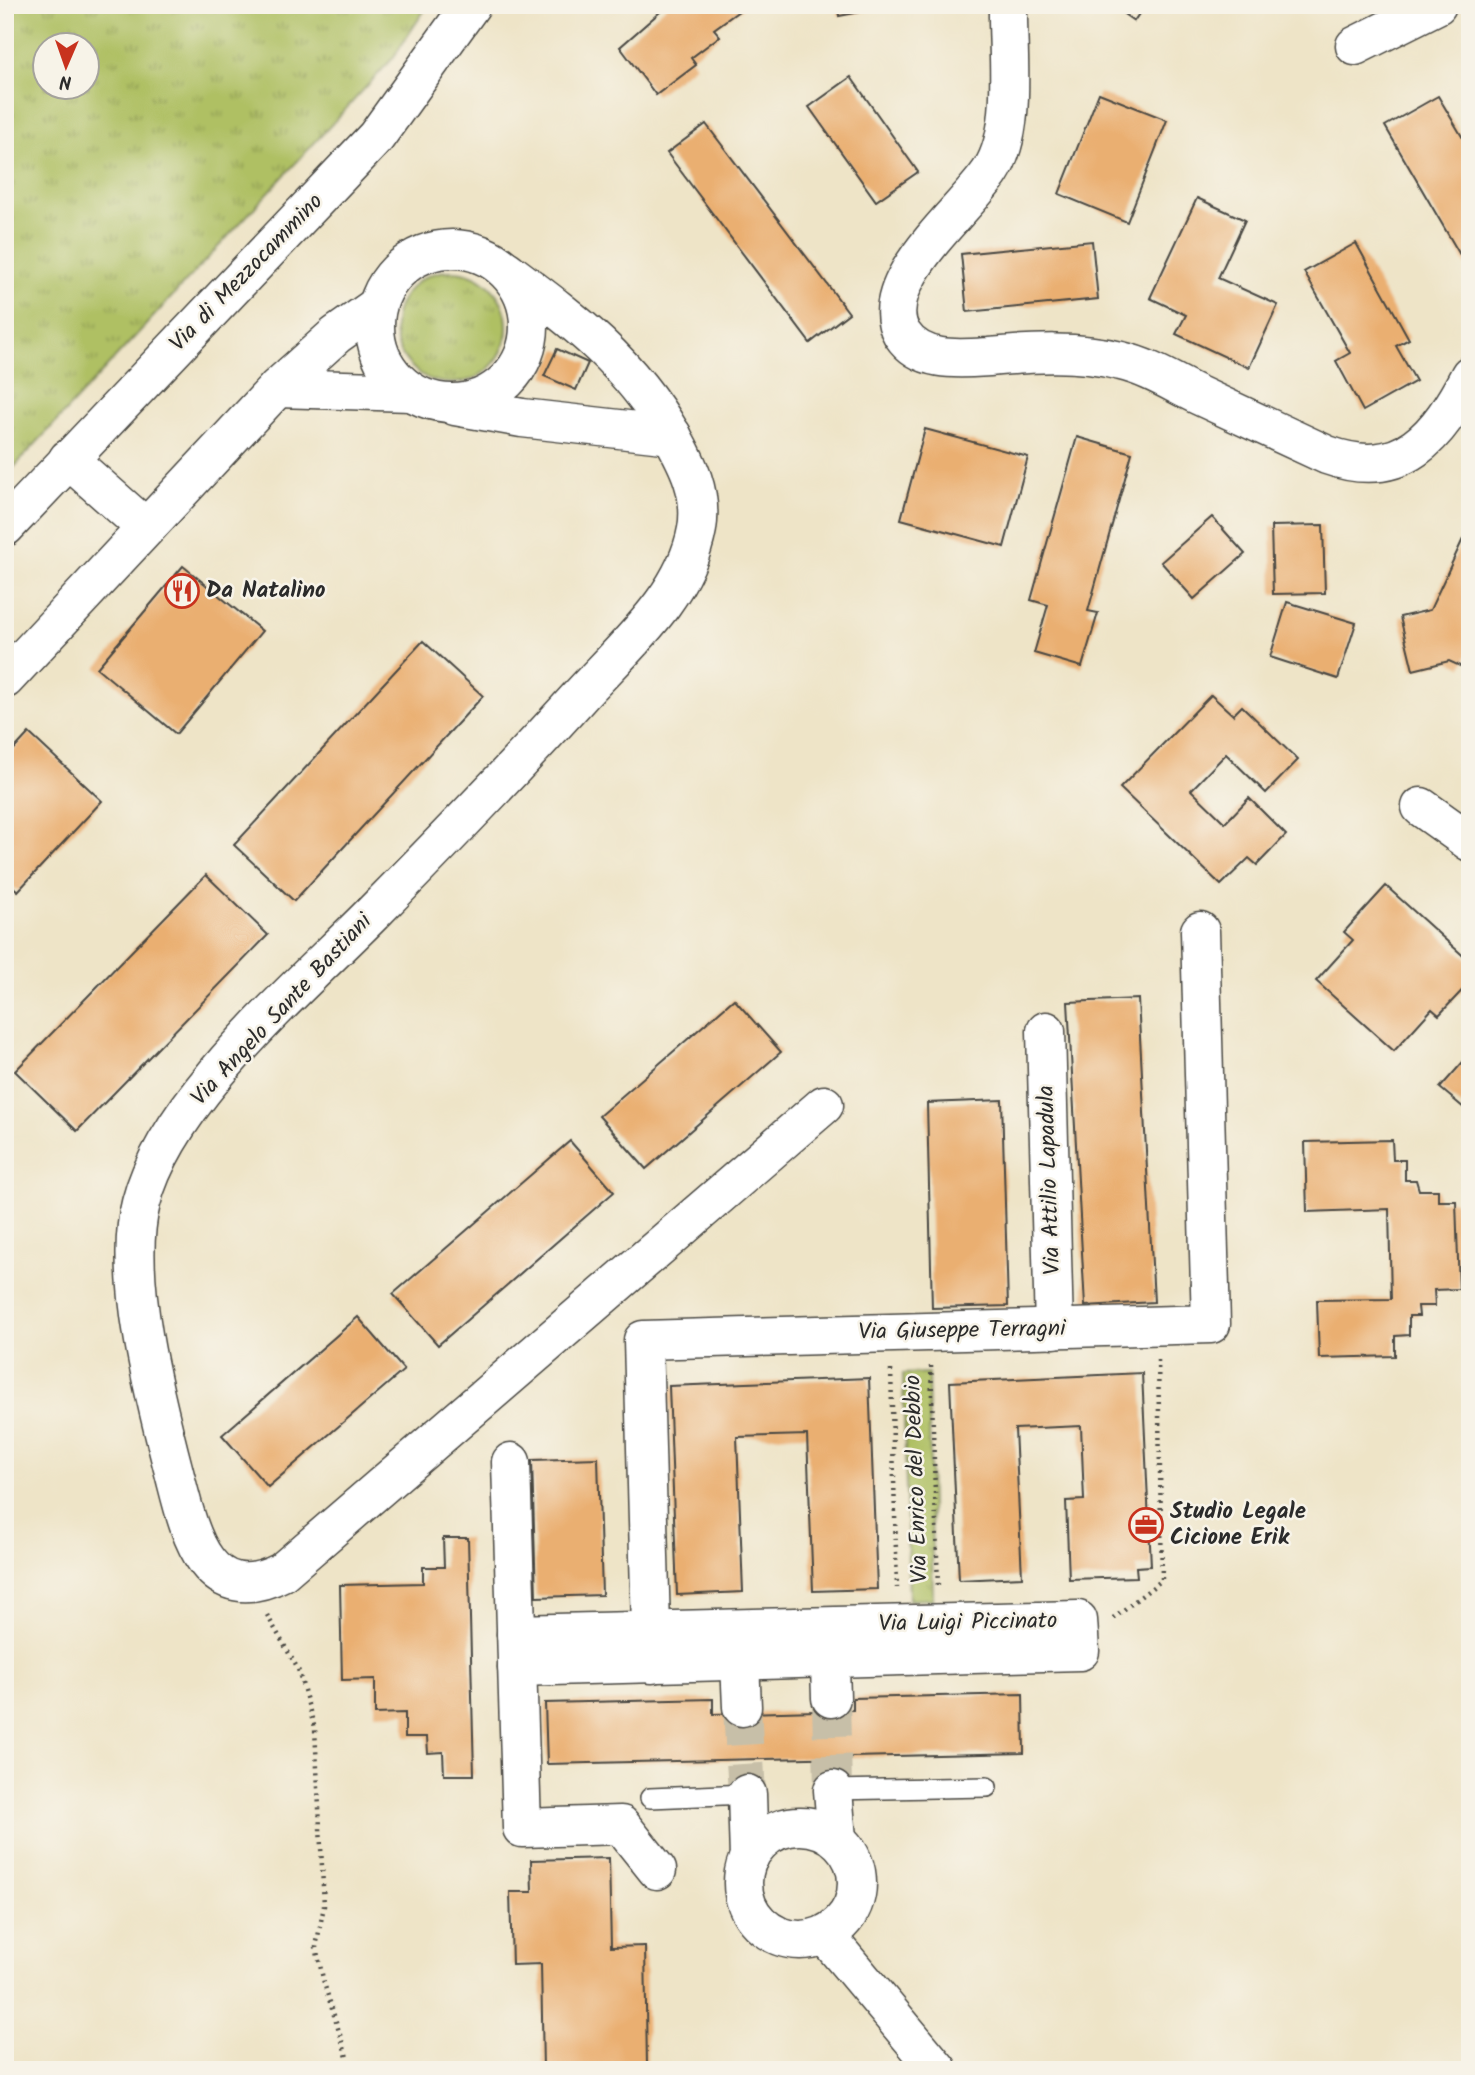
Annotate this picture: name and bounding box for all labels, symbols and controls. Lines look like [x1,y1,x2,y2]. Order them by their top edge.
north arrow [32,32,102,102]
text: N [59,66,72,96]
street label: Via di Mezzocammino [162,185,332,361]
restaurant icon: Da Natalino [163,572,201,610]
place label: Da Natalino [206,573,326,609]
street label: Via Angelo Sante Bastiani [183,904,382,1115]
street label: Via Attilio Lapadula [1029,1085,1071,1275]
street label: Via Giuseppe Terragni [858,1311,1067,1351]
street label: Via Enrico del Debbio [895,1374,939,1584]
place label: Studio Legale Cicione Erik [1170,1494,1306,1556]
office icon: Studio Legale Cicione Erik [1127,1506,1165,1544]
street label: Via Luigi Piccinato [878,1603,1058,1643]

